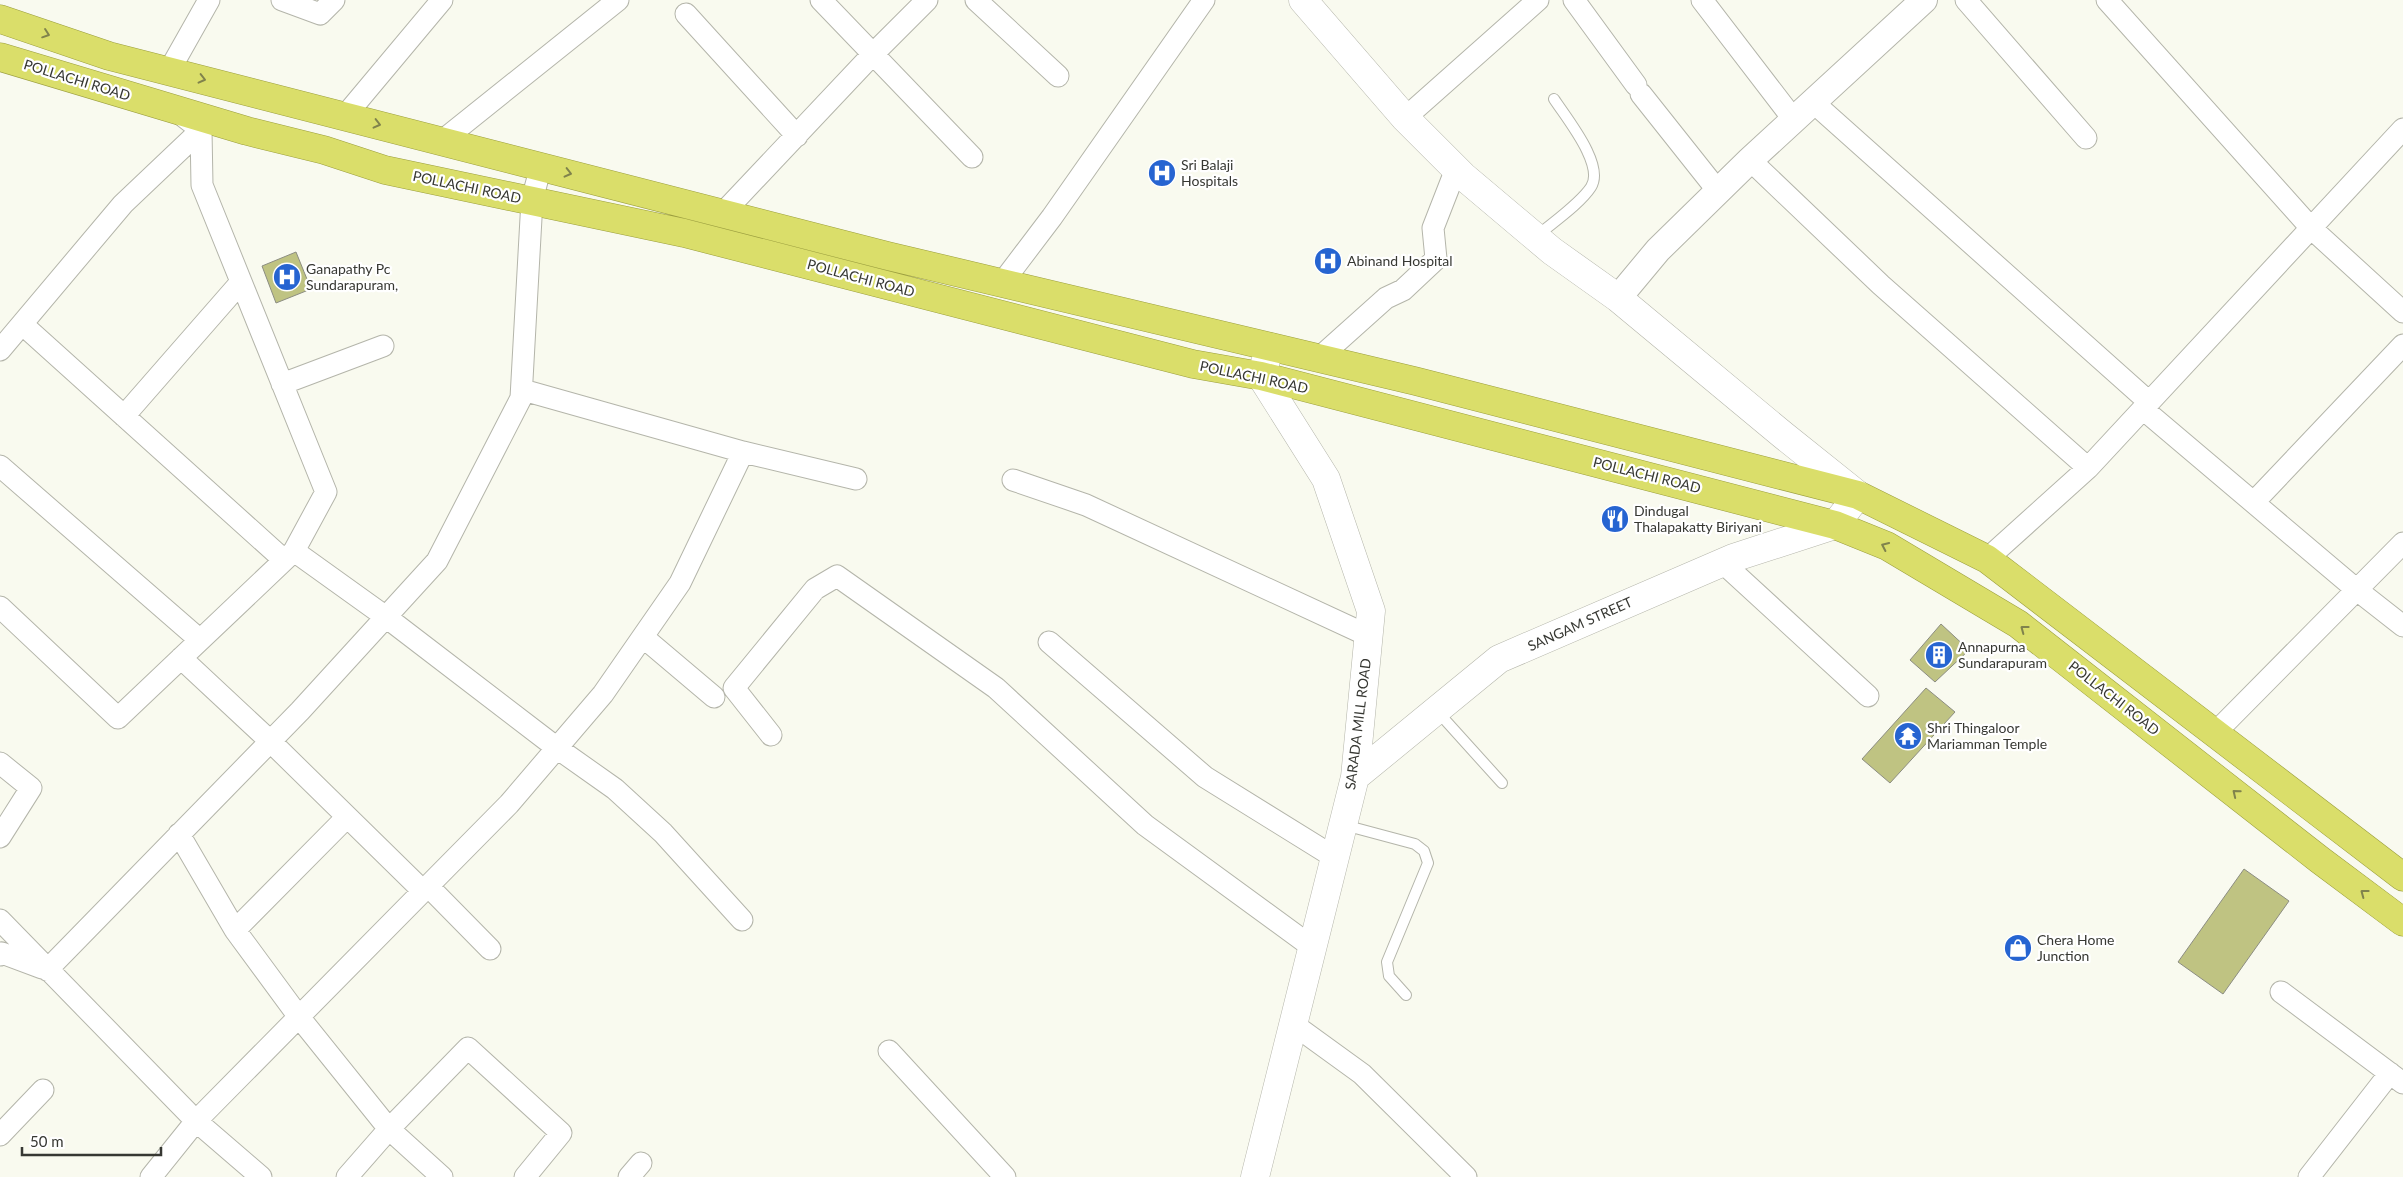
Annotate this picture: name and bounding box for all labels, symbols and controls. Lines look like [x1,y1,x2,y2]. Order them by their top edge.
one-way arrow [41,29,50,39]
street label: POLLACHI ROAD [22,55,132,104]
one-way arrow [198,74,206,84]
one-way arrow [372,118,381,129]
place label: Sri Balaji Hospitals [1181,156,1238,189]
hospital icon: Sri Balaji Hospitals [1147,158,1177,188]
street label: POLLACHI ROAD [411,167,523,206]
one-way arrow [563,167,572,178]
hospital icon: Abinand Hospital [1313,246,1343,276]
place label: Abinand Hospital [1347,252,1453,269]
street label: POLLACHI ROAD [806,255,917,300]
place label: Ganapathy Pc Sundarapuram, [306,260,398,293]
hospital icon: Ganapathy Pc Sundarapuram, [272,262,302,292]
street label: POLLACHI ROAD [1198,357,1310,396]
street label: POLLACHI ROAD [1591,453,1703,496]
place label: Dindugal Thalapakatty Biriyani [1634,502,1762,535]
restaurant icon: Dindugal Thalapakatty Biriyani [1600,504,1630,534]
one-way arrow [1881,542,1890,552]
street label: SANGAM STREET [1525,593,1635,654]
one-way arrow [2021,626,2030,634]
place label: Annapurna Sundarapuram [1958,638,2047,671]
building icon: Annapurna Sundarapuram [1924,640,1954,670]
street label: SARADA MILL ROAD [1341,657,1374,791]
street label: POLLACHI ROAD [2066,657,2163,738]
place label: Shri Thingaloor Mariamman Temple [1927,719,2047,752]
temple icon: Shri Thingaloor Mariamman Temple [1893,721,1923,751]
one-way arrow [2233,790,2242,798]
one-way arrow [2361,890,2370,898]
place label: Chera Home Junction [2037,931,2114,964]
shop icon: Chera Home Junction [2003,933,2033,963]
scale bar [22,1124,161,1156]
text: 50 m [30,1132,64,1150]

